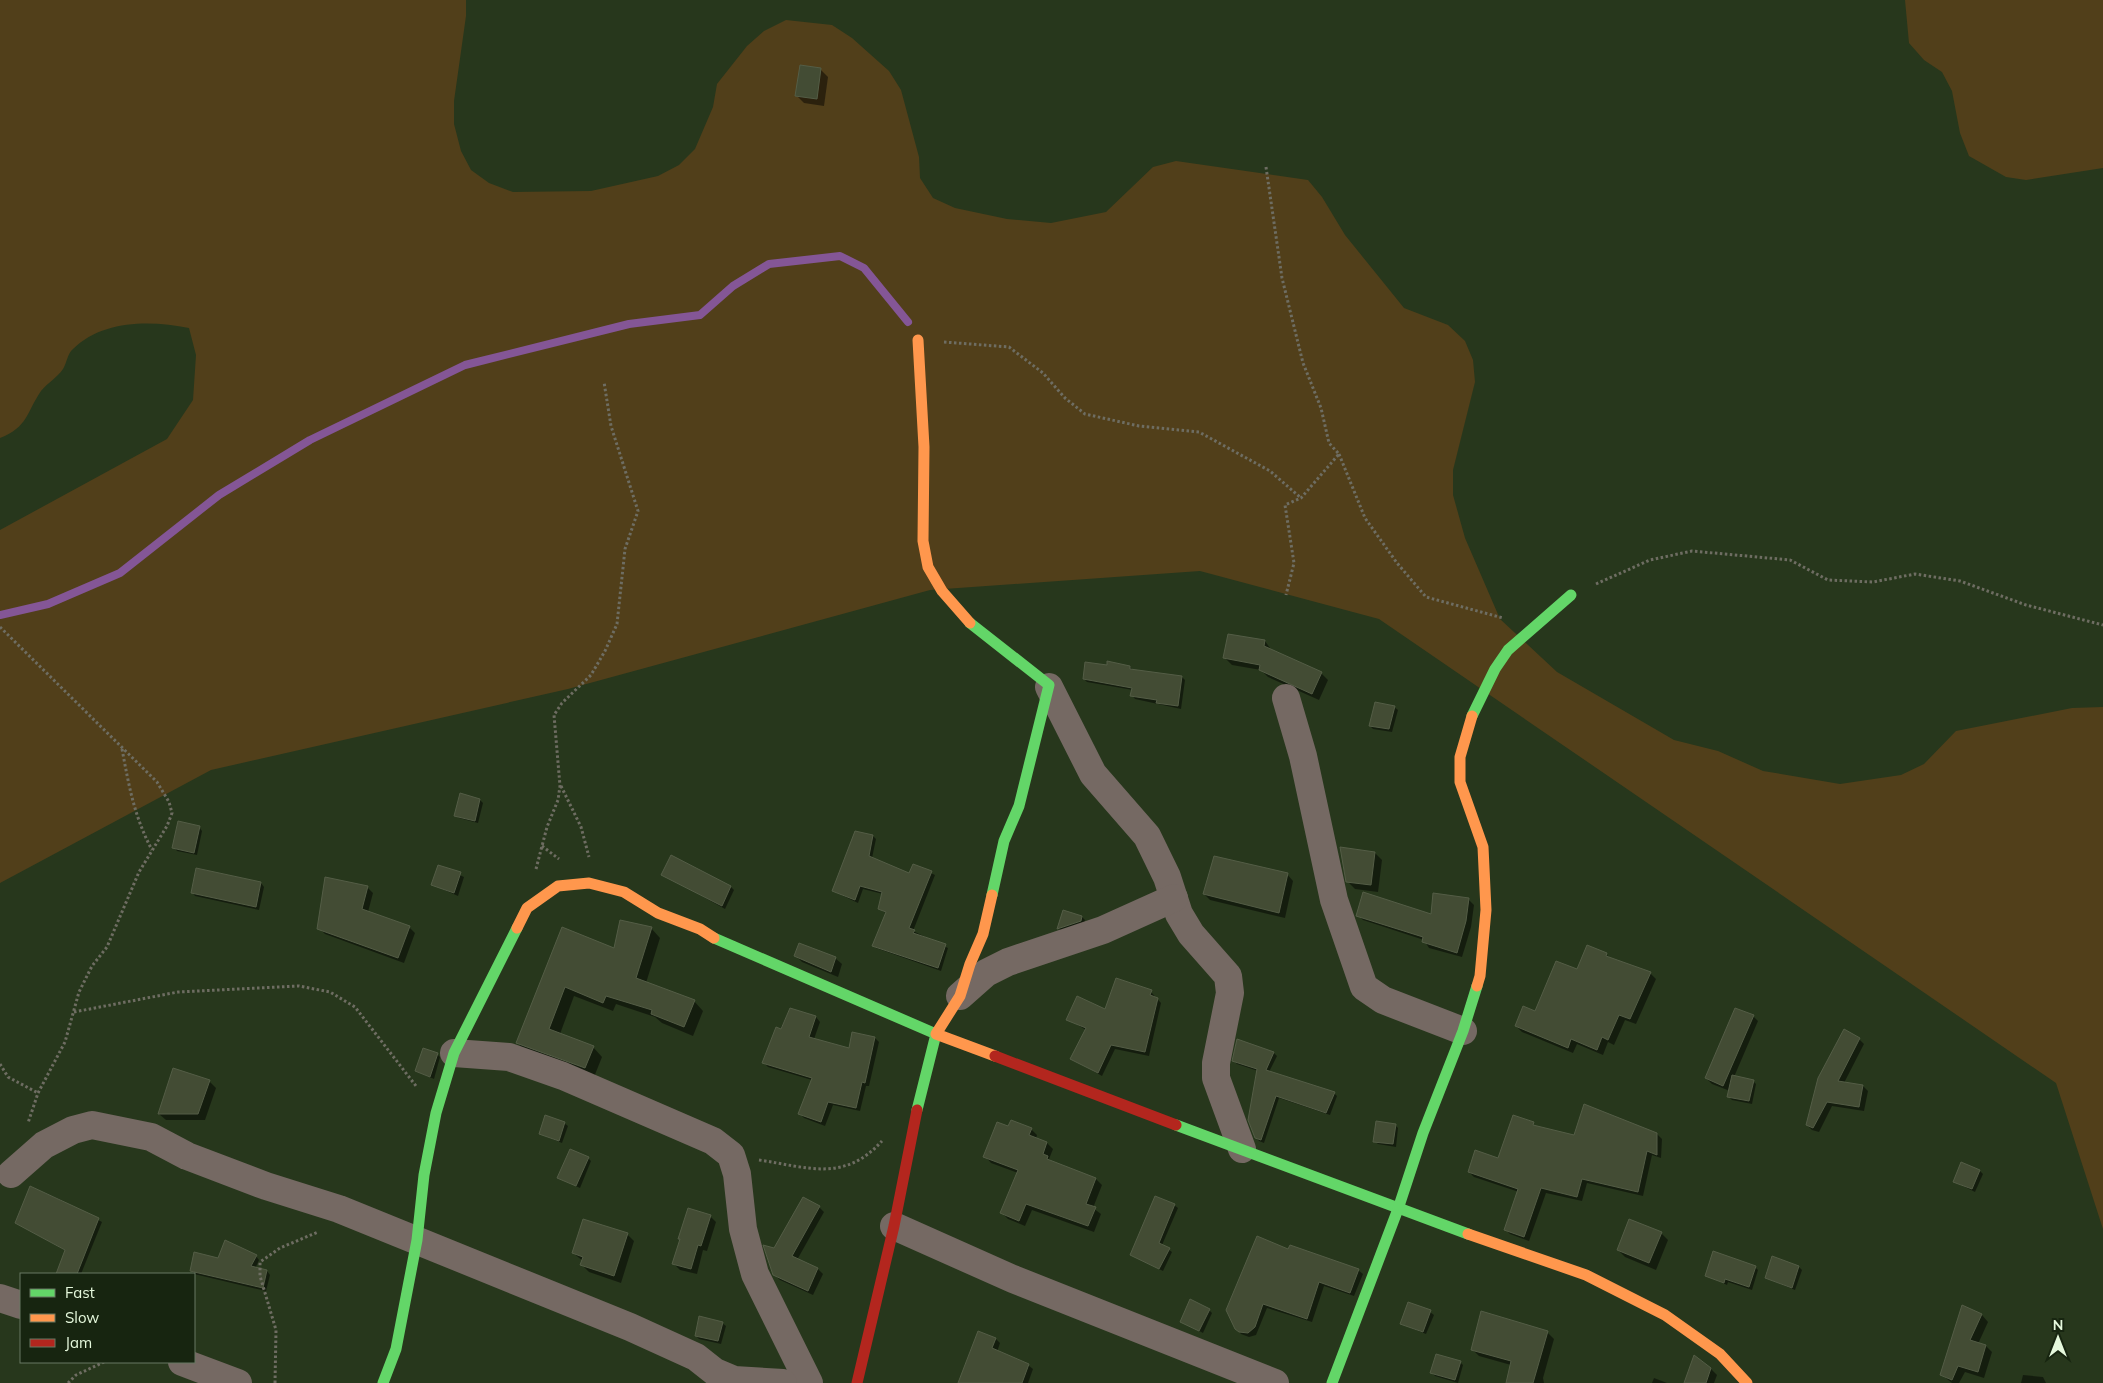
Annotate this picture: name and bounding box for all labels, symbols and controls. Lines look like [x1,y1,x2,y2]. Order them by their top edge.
legend [20,1273,195,1363]
text: Fast [65,1283,95,1302]
text: Slow [65,1308,99,1327]
north arrow [2033,1313,2083,1363]
text: N [2053,1316,2063,1334]
text: Jam [65,1333,92,1352]

